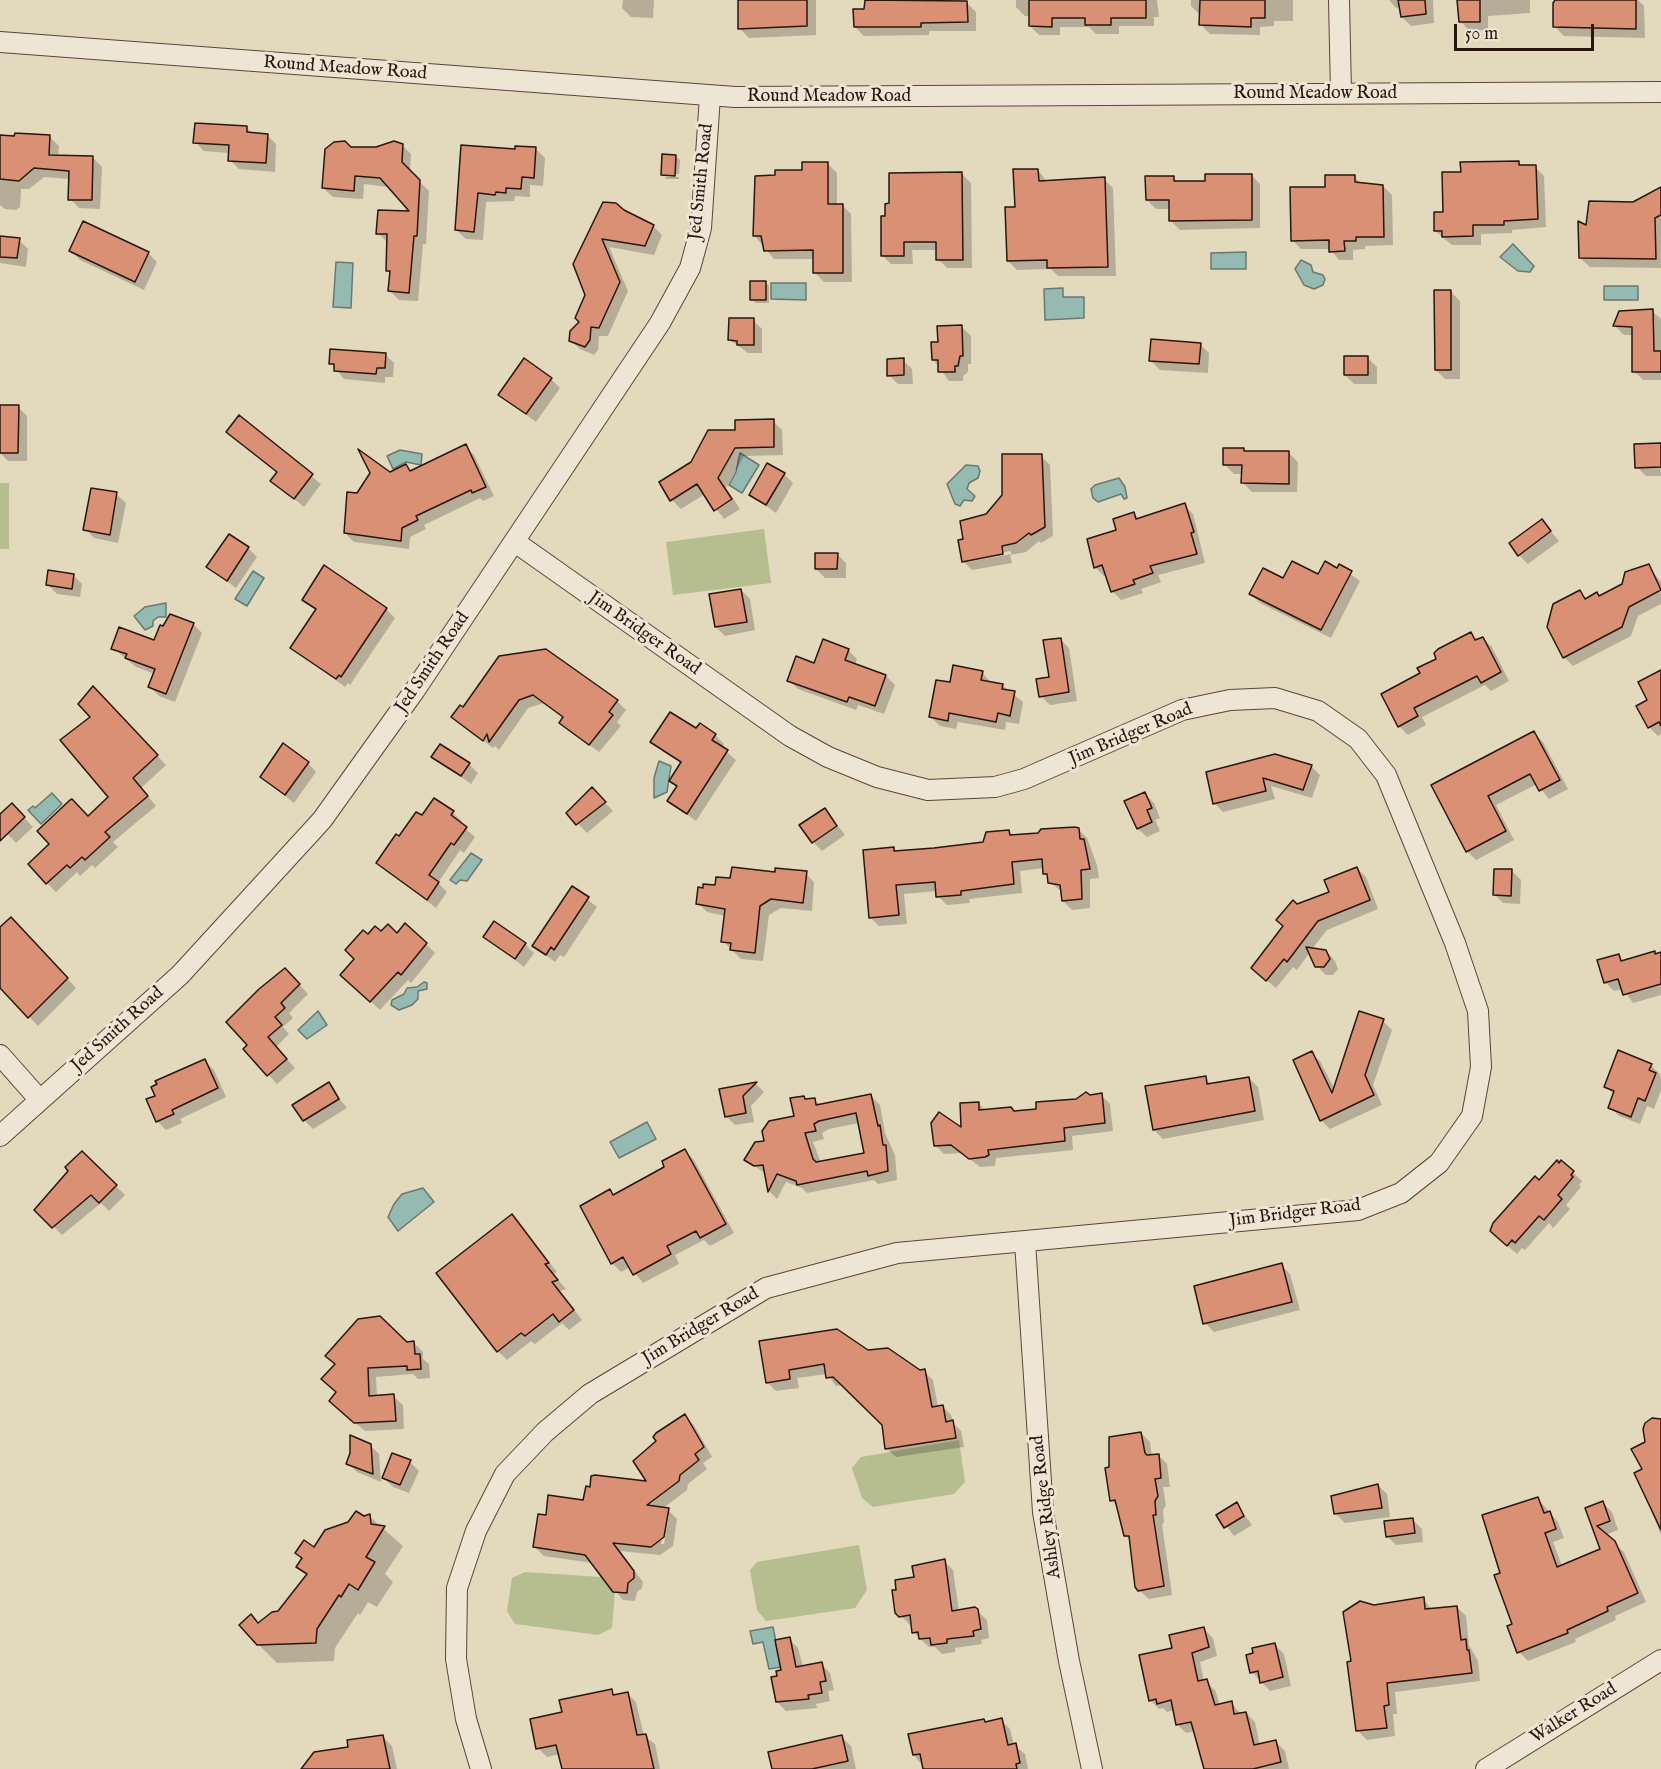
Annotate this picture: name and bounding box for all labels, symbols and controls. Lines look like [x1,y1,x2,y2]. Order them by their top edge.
scale bar [1457,12,1596,50]
text: 50 m [1465,23,1498,46]
street label: Round Meadow Road [262,53,428,85]
street label: Round Meadow Road [1233,83,1397,105]
street label: Round Meadow Road [747,86,911,108]
street label: Jed Smith Road [685,123,719,241]
street label: Jim Bridger Road [584,587,704,681]
street label: Jed Smith Road [391,608,475,718]
street label: Jim Bridger Road [1066,699,1196,771]
street label: Jed Smith Road [67,983,169,1077]
street label: Jim Bridger Road [1228,1195,1362,1233]
street label: Jim Bridger Road [639,1284,763,1370]
street label: Ashley Ridge Road [1027,1434,1067,1580]
street label: Walker Road [1527,1679,1621,1749]

